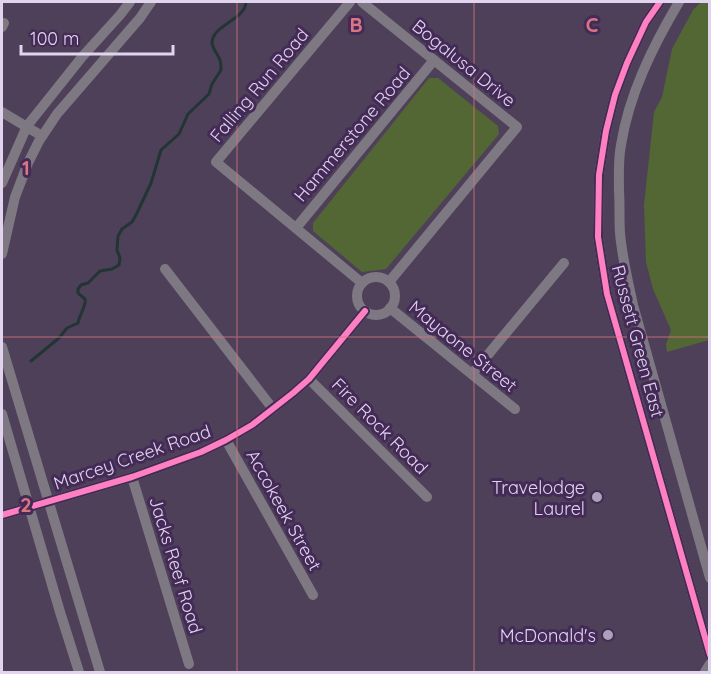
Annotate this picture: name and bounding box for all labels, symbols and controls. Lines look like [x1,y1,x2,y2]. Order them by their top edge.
text: B [349,12,363,37]
text: C [586,12,599,37]
street label: Bogalusa Drive [408,14,520,112]
scale bar [21,18,172,56]
street label: Falling Run Road [205,23,313,147]
text: 100 m [30,27,79,50]
street label: Hammerstone Road [289,62,415,206]
text: 1 [22,155,30,180]
street label: Russett Green East [607,262,669,420]
street label: Mayaone Street [404,295,522,397]
street label: Fire Rock Road [327,373,433,479]
street label: Marcey Creek Road [50,419,214,495]
street label: Accokeek Street [241,446,327,574]
place label: Travelodge Laurel [491,476,585,520]
marker: Travelodge Laurel [590,490,604,504]
text: 2 [20,492,32,517]
street label: Jacks Reef Road [144,494,208,636]
place label: McDonald's [500,624,596,647]
marker: McDonald's [601,628,615,642]

